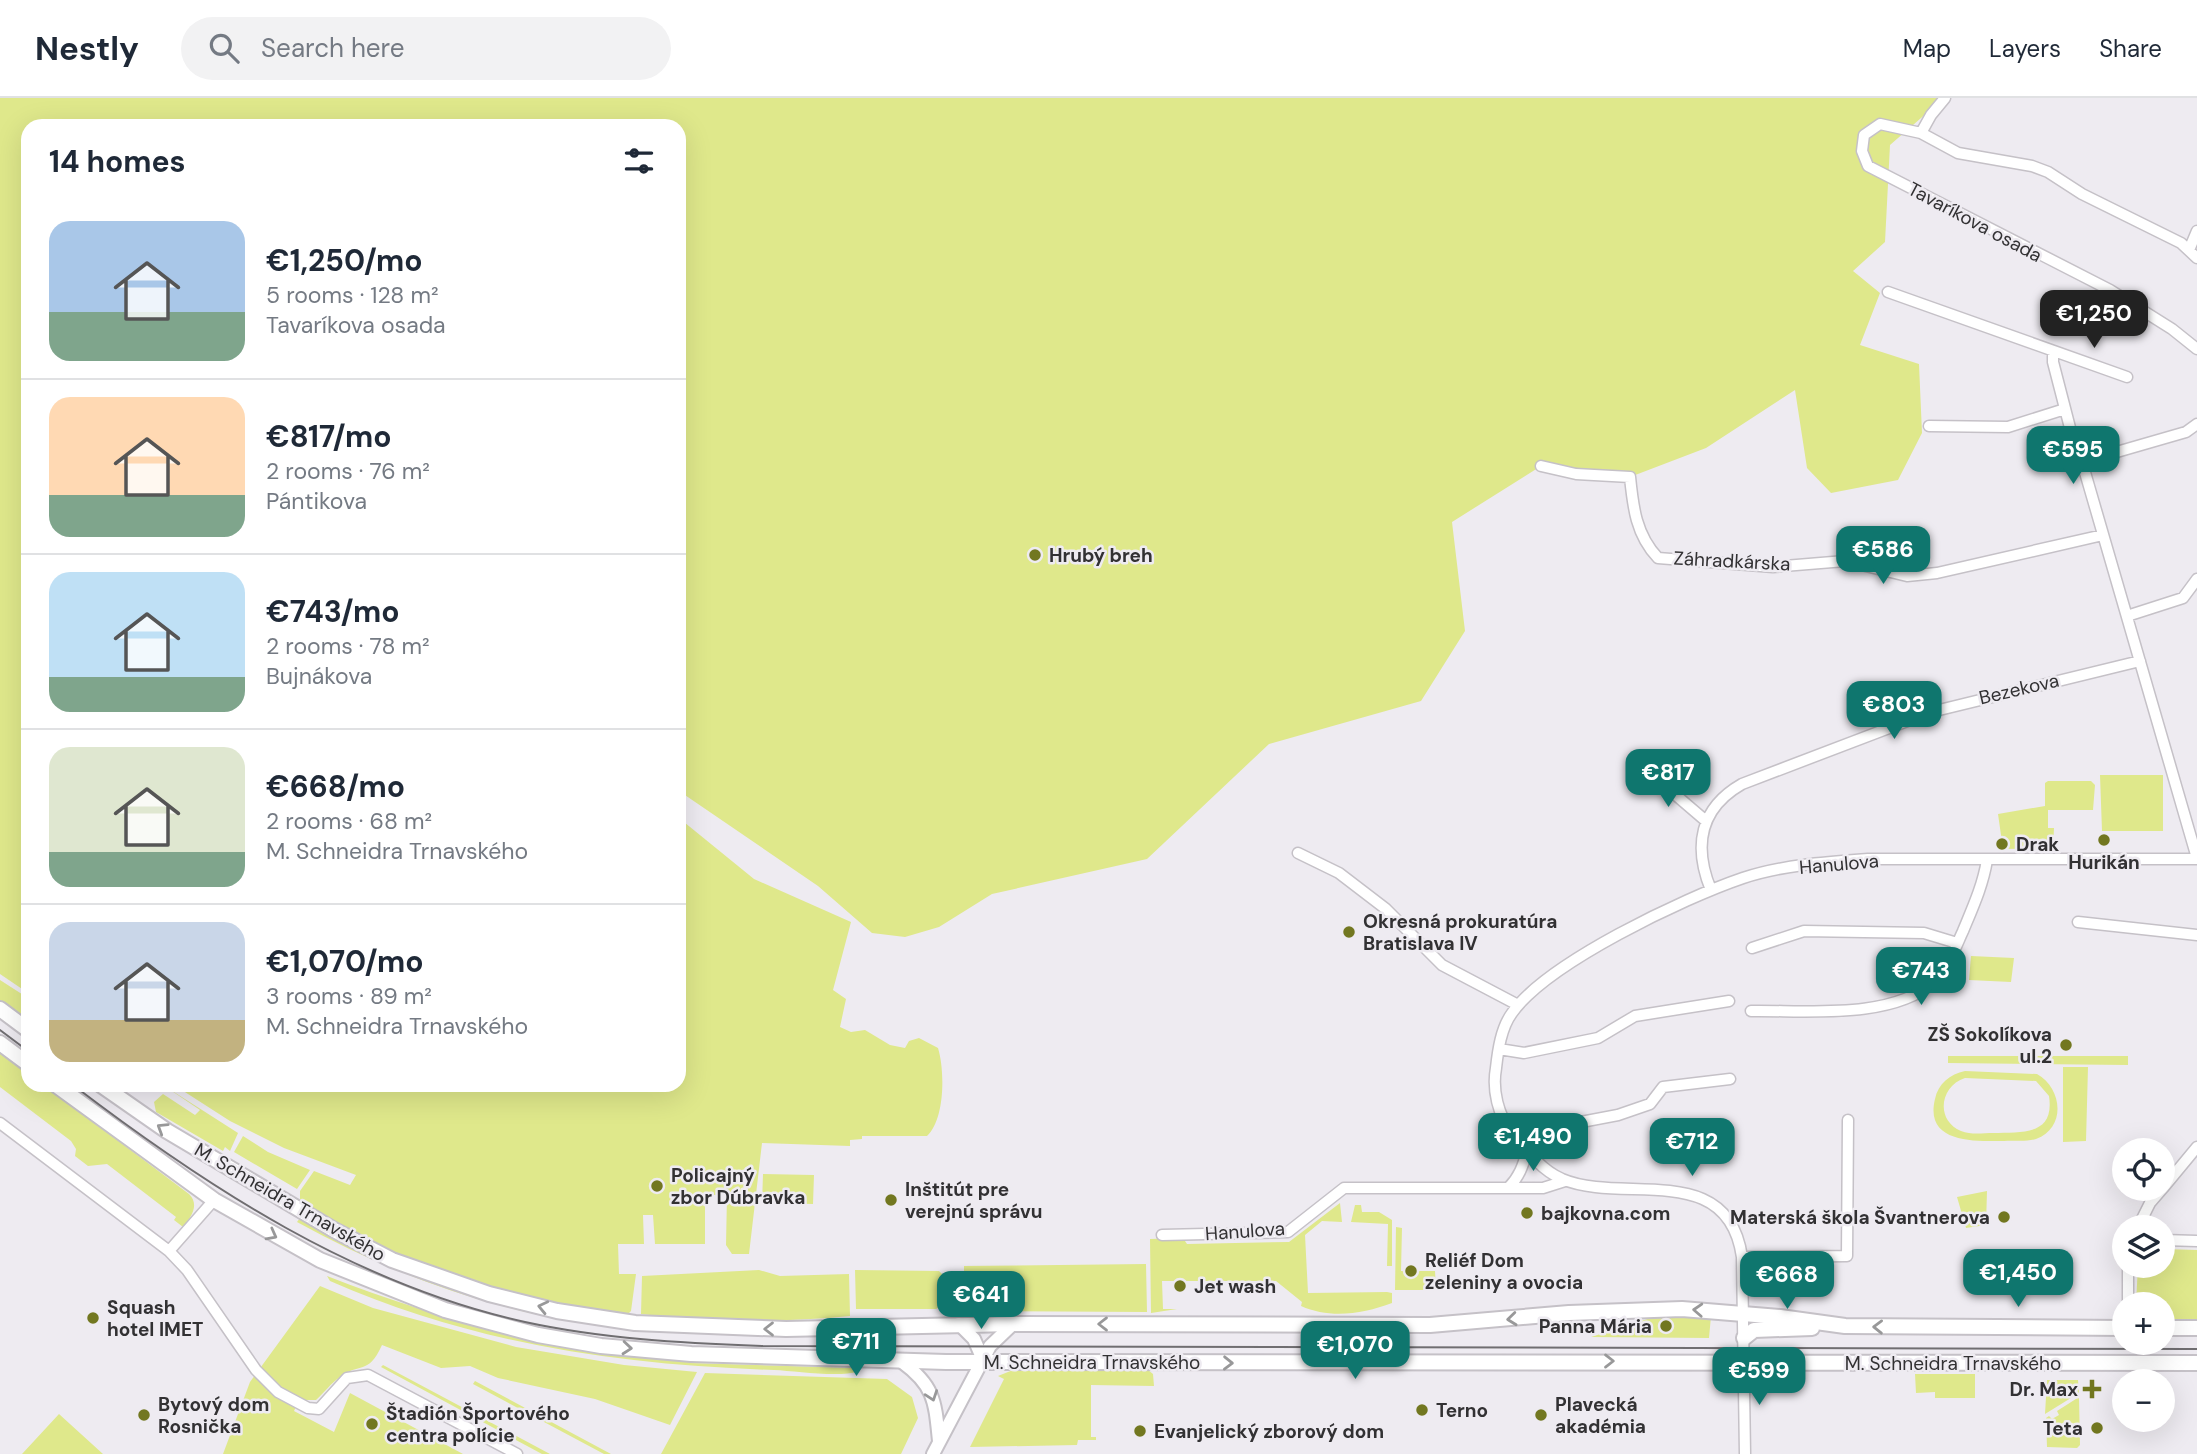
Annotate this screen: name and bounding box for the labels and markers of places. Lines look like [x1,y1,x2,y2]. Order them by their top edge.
pin: €1,250 [2037,290,2151,350]
pin: €595 [2032,426,2114,486]
pin: €586 [1842,526,1924,586]
place label: Hrubý breh [1049,543,1153,568]
marker: Hrubý breh [1027,547,1043,563]
pin: €803 [1853,682,1935,741]
pin: €817 [1627,750,1709,809]
place label: Drak [2016,832,2059,857]
marker: Hurikán [2096,832,2112,848]
marker: Drak [1994,836,2010,852]
place label: Hurikán [2068,850,2140,875]
place label: Okresná prokuratúra Bratislava IV [1363,909,1557,956]
marker: Okresná prokuratúra Bratislava IV [1341,924,1357,940]
pin: €743 [1880,948,1962,1007]
place label: ZŠ Sokolíkova ul.2 [1927,1022,2052,1069]
marker: ZŠ Sokolíkova ul.2 [2058,1037,2074,1053]
pin: €1,490 [1476,1114,1590,1173]
pin: €712 [1651,1118,1733,1178]
place label: Policajný zbor Dúbravka [671,1163,805,1210]
place label: Inštitút pre verejnú správu [905,1177,1043,1224]
marker: Policajný zbor Dúbravka [649,1178,665,1194]
marker: Inštitút pre verejnú správu [883,1192,899,1208]
place label: bajkovna.com [1541,1201,1671,1226]
marker: bajkovna.com [1519,1205,1535,1221]
place label: Materská škola Švantnerova [1730,1205,1990,1230]
marker: Materská škola Švantnerova [1996,1209,2012,1225]
place label: Reliéf Dom zeleniny a ovocia [1425,1248,1583,1295]
pin: €1,450 [1961,1250,2075,1309]
pin: €668 [1746,1252,1828,1311]
marker: Reliéf Dom zeleniny a ovocia [1403,1263,1419,1279]
pin: €641 [940,1272,1022,1331]
place label: Jet wash [1194,1274,1276,1299]
marker: Jet wash [1172,1278,1188,1294]
place label: Squash hotel IMET [107,1295,203,1342]
marker: Squash hotel IMET [85,1310,101,1326]
place label: Panna Mária [1539,1314,1652,1339]
pin: €711 [815,1318,897,1378]
marker: Panna Mária [1658,1318,1674,1334]
pin: €1,070 [1298,1322,1412,1381]
pin: €599 [1718,1348,1800,1407]
place label: Dr. Max [2009,1377,2078,1402]
marker: Dr. Max [2084,1381,2100,1397]
place label: Bytový dom Rosnička [158,1392,269,1439]
place label: Plavecká akadémia [1555,1392,1646,1439]
place label: Terno [1436,1398,1488,1423]
place label: Štadión Športového centra polície [386,1401,570,1448]
marker: Terno [1414,1402,1430,1418]
marker: Bytový dom Rosnička [136,1407,152,1423]
marker: Plavecká akadémia [1533,1407,1549,1423]
marker: Štadión Športového centra polície [364,1416,380,1432]
place label: Teta [2043,1416,2083,1441]
place label: Evanjelický zborový dom [1154,1419,1384,1444]
marker: Teta [2089,1420,2105,1436]
marker: Evanjelický zborový dom [1132,1423,1148,1439]

